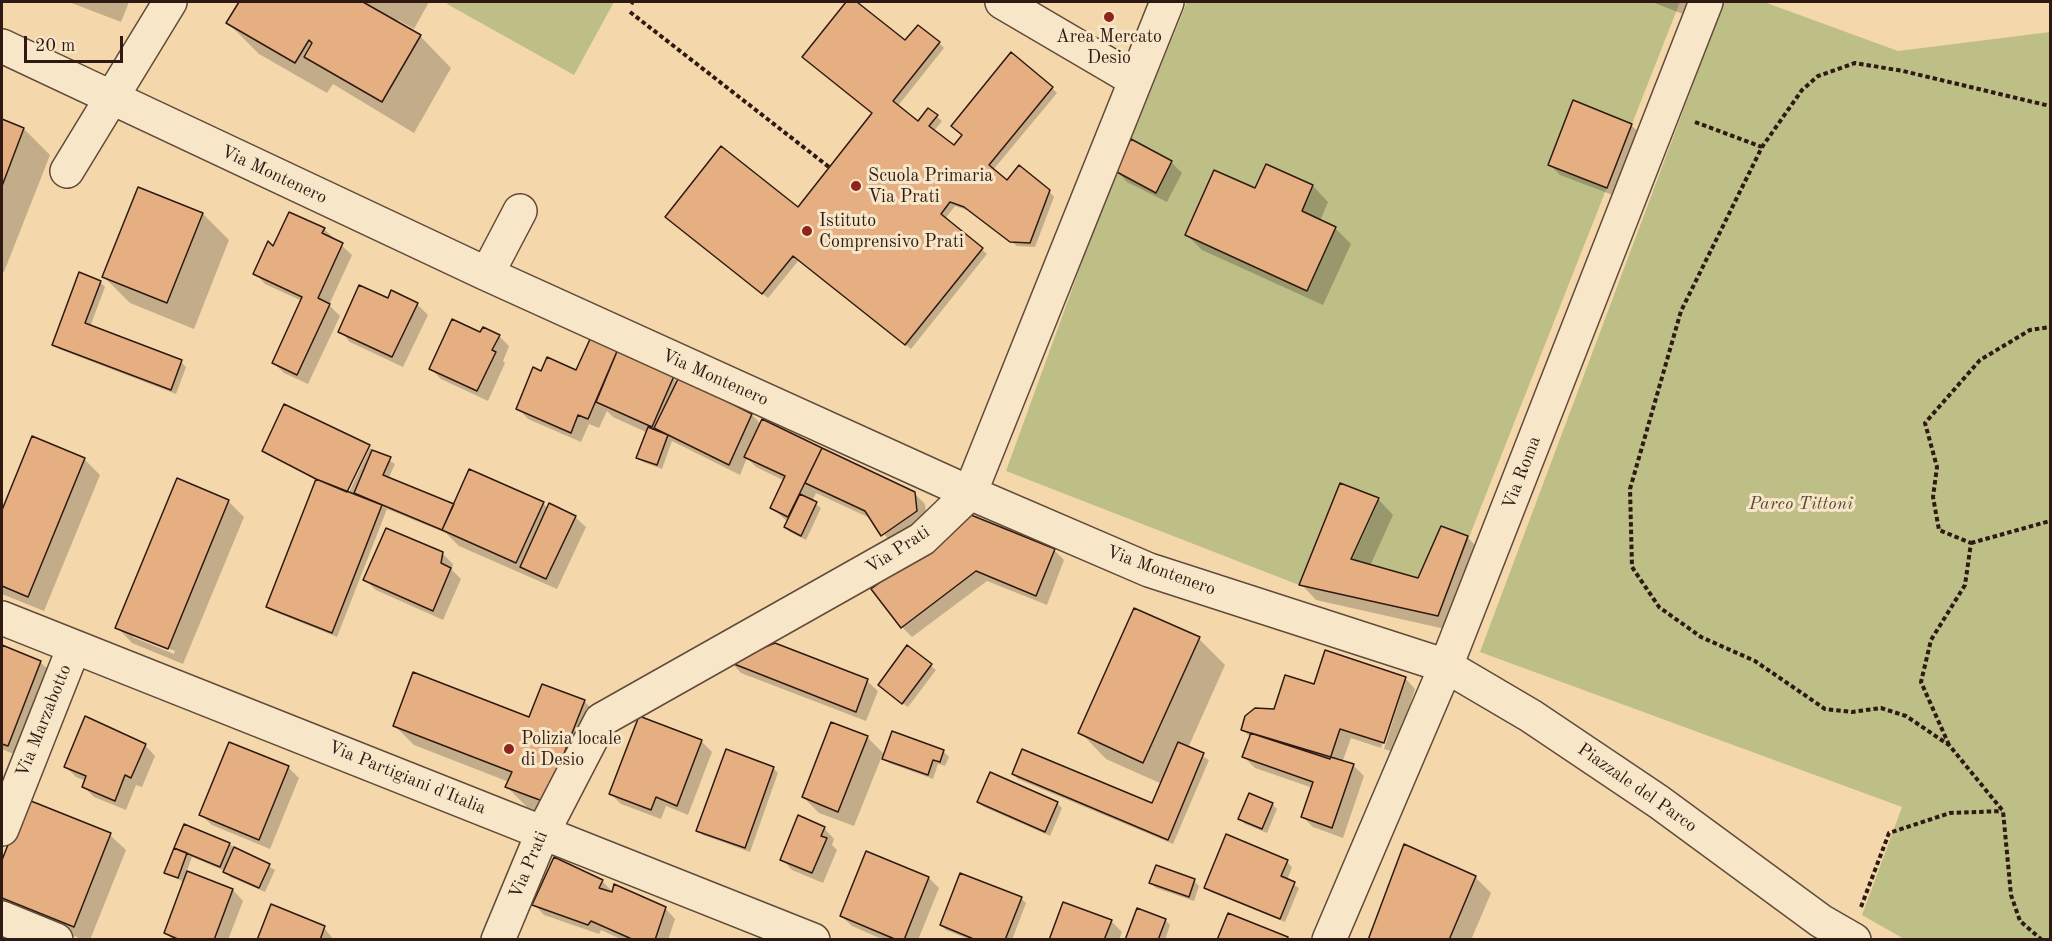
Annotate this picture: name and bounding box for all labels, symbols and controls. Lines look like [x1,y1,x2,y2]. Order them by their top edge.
marker: Area Mercato Desio [1102,10,1116,24]
scale bar [27,24,126,62]
place label: Area Mercato Desio [1056,26,1162,68]
text: 20 m [35,37,75,55]
street label: Via Montenero [218,141,330,209]
place label: Scuola Primaria Via Prati [868,165,993,207]
marker: Scuola Primaria Via Prati [849,179,863,193]
place label: Istituto Comprensivo Prati [819,210,964,252]
marker: Istituto Comprensivo Prati [800,224,814,238]
street label: Via Montenero [658,345,772,411]
street label: Via Roma [1498,433,1546,513]
park label: Parco Tittoni [1749,493,1853,515]
street label: Via Prati [862,521,934,579]
street label: Via Montenero [1104,541,1218,601]
street label: Via Marzabotto [12,661,76,781]
place label: Polizia locale di Desio [521,728,621,771]
street label: Via Partigiani d'Italia [325,736,489,820]
street label: Piazzale del Parco [1573,739,1701,837]
marker: Polizia locale di Desio [502,742,516,756]
street label: Via Prati [505,828,553,902]

